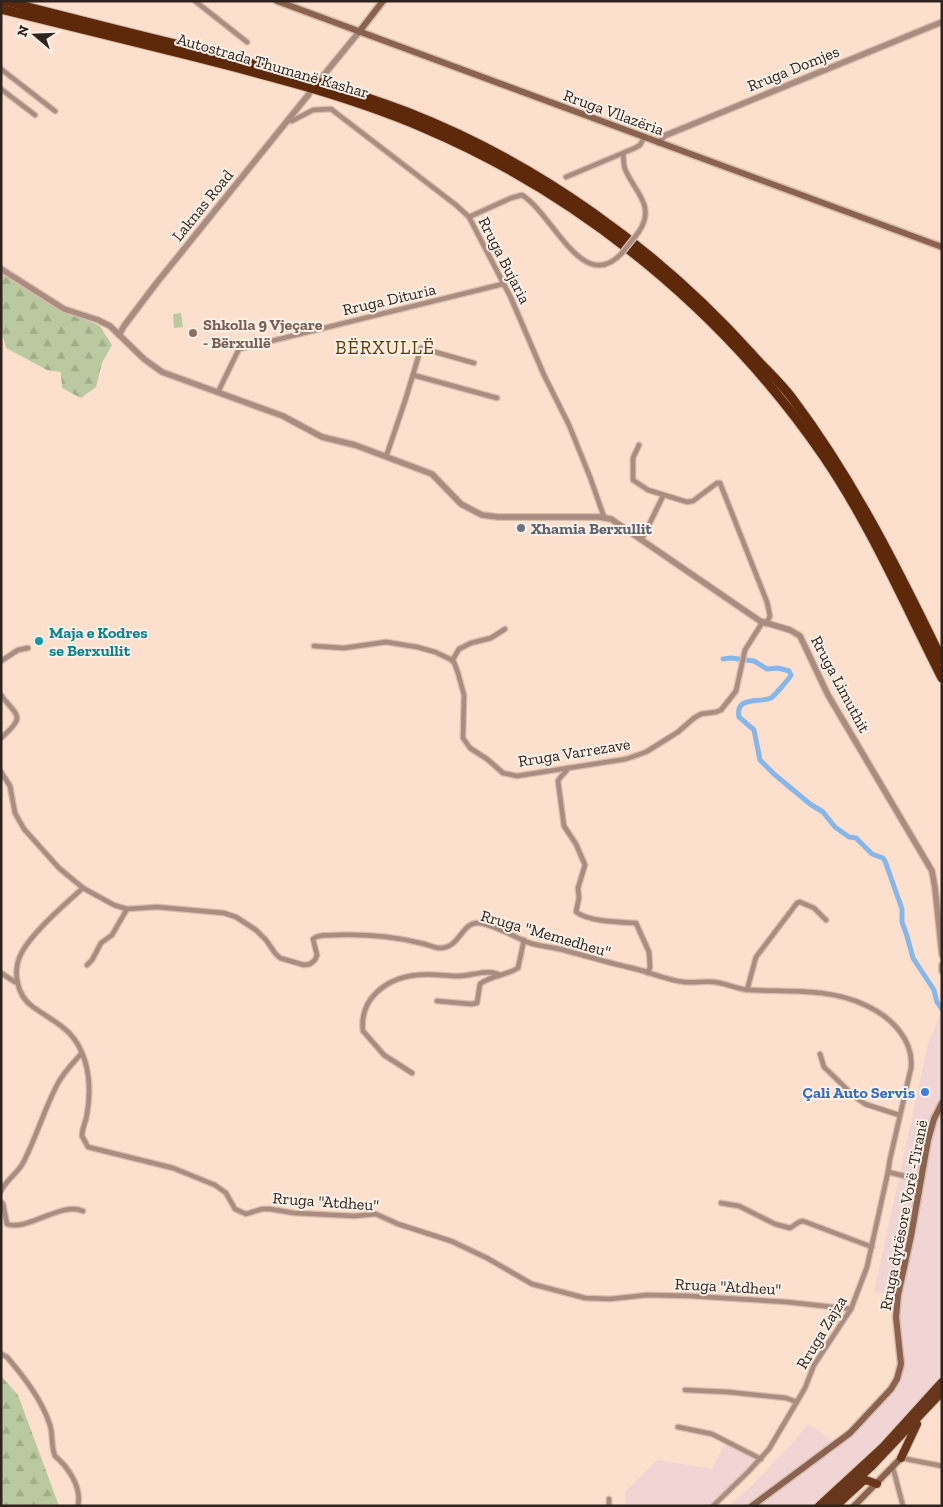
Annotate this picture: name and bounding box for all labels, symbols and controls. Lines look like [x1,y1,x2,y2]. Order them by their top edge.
north arrow [10,10,60,60]
text: N [13,23,33,39]
street label: Autostrada Thumanë Kashar [175,29,371,102]
street label: Rruga Domjes [744,41,842,96]
street label: Rruga Vllazëria [561,85,667,140]
street label: Laknas Road [168,165,237,245]
street label: Rruga Bujaria [475,214,535,307]
street label: Rruga Dituria [341,279,438,319]
place label: Shkolla 9 Vjeçare - Bërxullë [203,315,323,352]
marker: Shkolla 9 Vjeçare - Bërxullë [187,327,199,339]
district label: BËRXULLË [335,336,435,359]
place label: Xhamia Berxullit [531,519,653,538]
marker: Xhamia Berxullit [515,522,527,534]
place label: Maja e Kodres se Berxullit [49,623,148,660]
street label: Rruga Limuthit [807,633,874,736]
marker: Maja e Kodres se Berxullit [33,635,45,647]
street label: Rruga Varrezave [517,734,632,771]
street label: Rruga "Memedheu" [479,906,613,961]
place label: Çali Auto Servis [803,1083,915,1102]
marker: Çali Auto Servis [919,1086,931,1098]
street label: Rruga dytësore Vorë -Tiranë [876,1118,931,1312]
street label: Rruga "Atdheu" [272,1188,380,1215]
street label: Rruga "Atdheu" [674,1274,782,1299]
street label: Rruga Zajza [792,1292,851,1372]

